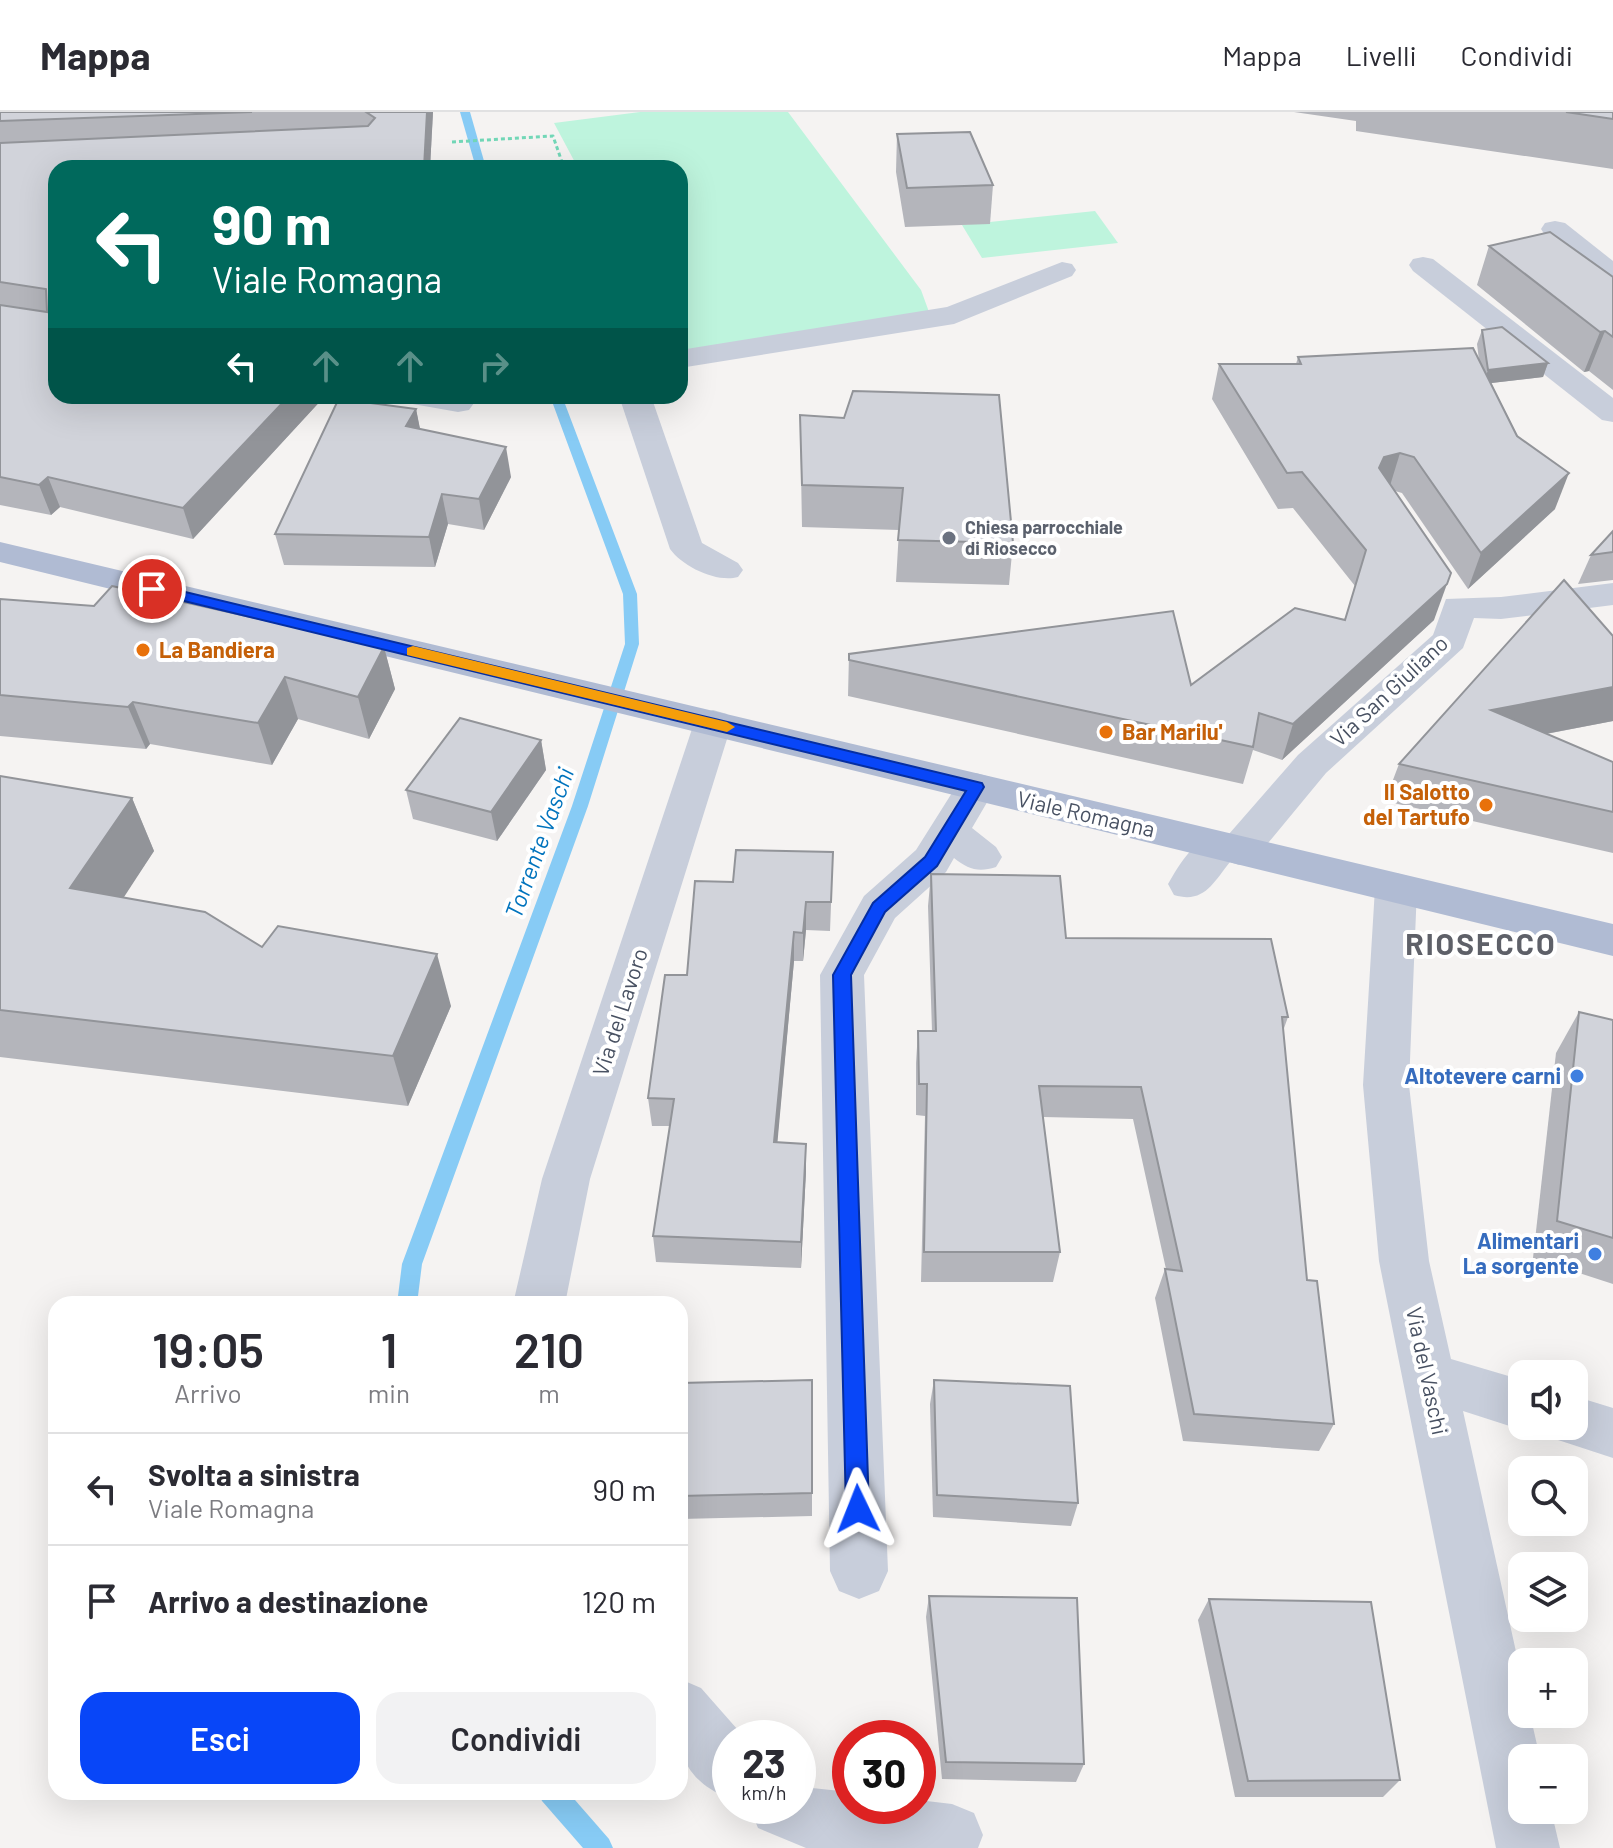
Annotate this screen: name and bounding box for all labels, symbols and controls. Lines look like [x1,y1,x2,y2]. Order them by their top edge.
text: Mappa [40,32,150,78]
text: Mappa [1222,38,1302,72]
text: Livelli [1346,38,1417,72]
text: Condividi [1461,38,1573,72]
text: 90 m [212,189,332,256]
icon: left [80,192,184,296]
text: Viale Romagna [212,257,442,300]
icon: left [220,344,264,388]
icon: ahead [304,344,348,388]
icon: ahead [388,344,432,388]
icon: right [472,344,516,388]
place label: Chiesa parrocchiale di Riosecco [965,516,1123,559]
marker: Chiesa parrocchiale di Riosecco [940,529,958,547]
pin [118,555,186,623]
icon: arrive [130,567,174,611]
street label: Via San Giuliano [1324,629,1452,751]
place label: La Bandiera [159,636,275,662]
marker: La Bandiera [134,641,152,659]
place label: Bar Marilu' [1122,718,1223,744]
marker: Bar Marilu' [1097,723,1115,741]
water label: Torrente Vaschi [498,763,579,922]
place label: Il Salotto del Tartufo [1363,778,1470,829]
street label: Viale Romagna [1015,785,1158,842]
marker: Il Salotto del Tartufo [1477,796,1495,814]
district label: RIOSECCO [1405,925,1557,961]
street label: Via del Lavoro [586,944,652,1079]
place label: Altotevere carni [1404,1062,1561,1088]
marker: Altotevere carni [1568,1067,1586,1085]
place label: Alimentari La sorgente [1463,1227,1579,1278]
marker: Alimentari La sorgente [1586,1245,1604,1263]
street label: Via del Vaschi [1402,1304,1454,1437]
text: 19:05 [152,1320,264,1378]
text: 1 [380,1320,397,1378]
text: 210 [514,1320,584,1378]
map controls [1508,1360,1588,1824]
button: sound [1508,1360,1588,1440]
text: Arrivo [174,1377,242,1408]
text: min [368,1377,410,1408]
text: m [538,1377,560,1408]
text: Svolta a sinistra [148,1456,360,1492]
button: search [1508,1456,1588,1536]
icon: left [80,1467,124,1511]
position arrow [816,1467,900,1551]
text: 90 m [593,1471,656,1507]
text: Viale Romagna [148,1492,314,1523]
button: layers [1508,1552,1588,1632]
icon: arrive [80,1579,124,1623]
text: Arrivo a destinazione [148,1583,428,1619]
text: 120 m [582,1583,656,1619]
button: + [1508,1648,1588,1728]
button: Esci [80,1692,360,1784]
button: Condividi [376,1692,656,1784]
speed limit sign: 30 [832,1720,936,1824]
text: 23 [742,1738,786,1786]
button: − [1508,1744,1588,1824]
text: km/h [741,1780,787,1804]

